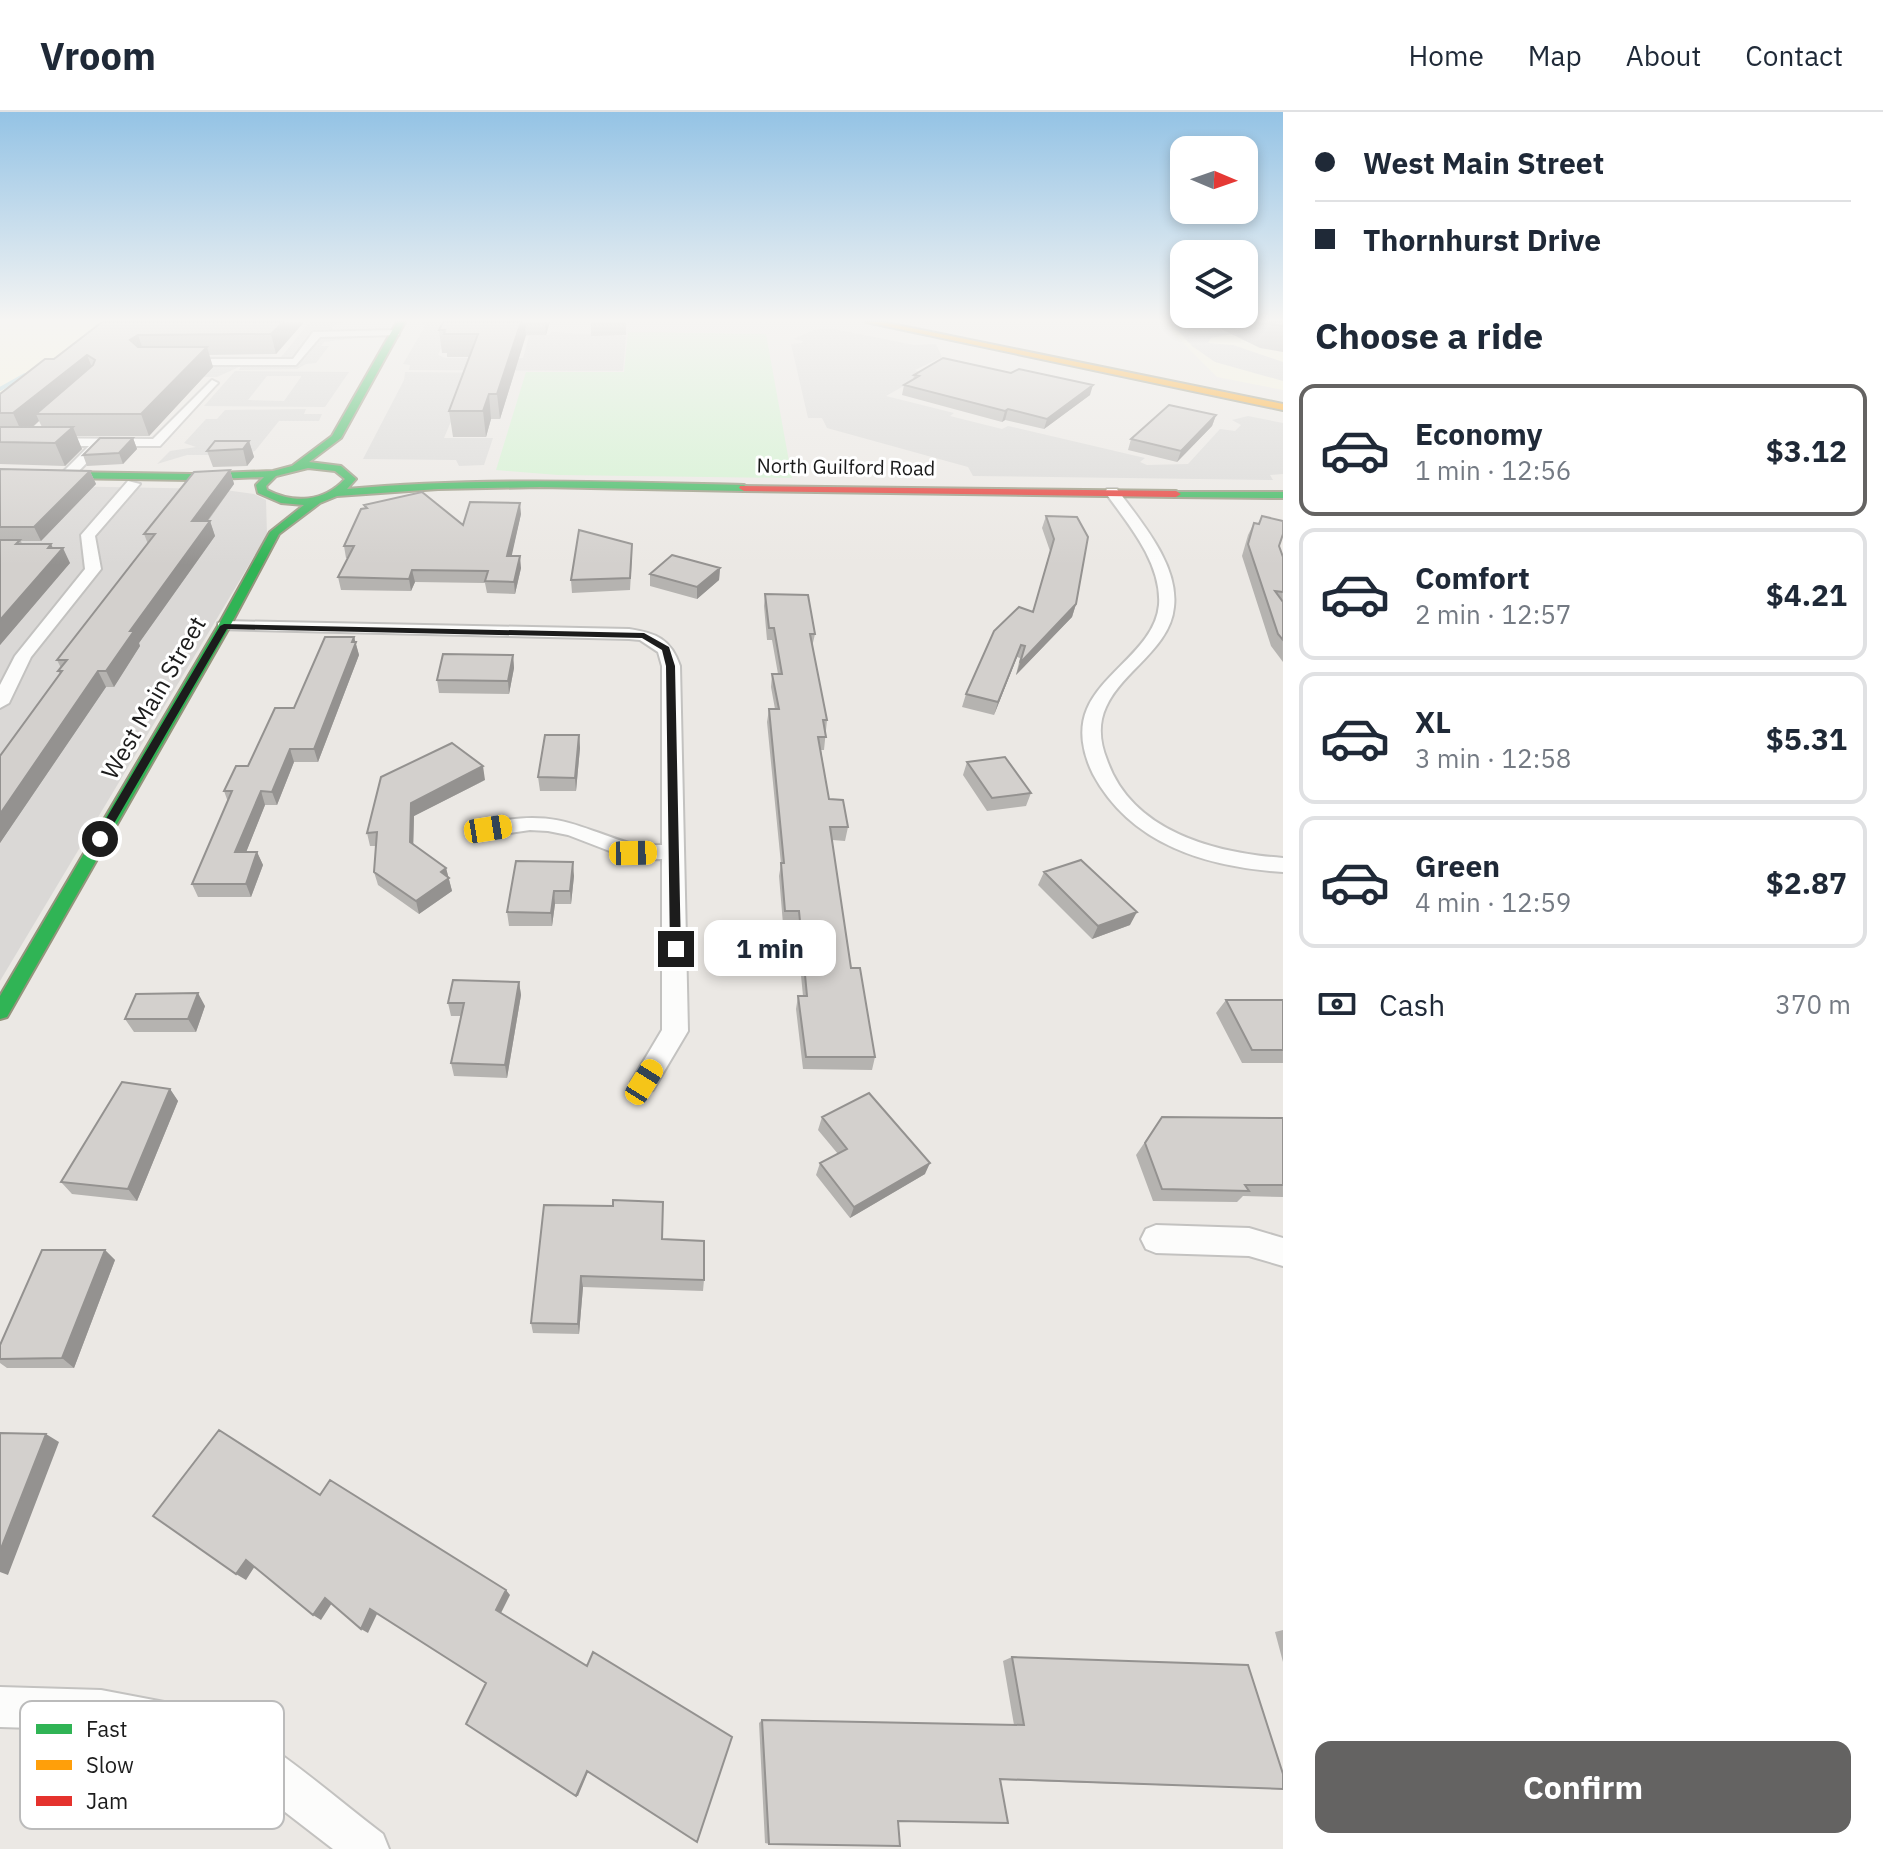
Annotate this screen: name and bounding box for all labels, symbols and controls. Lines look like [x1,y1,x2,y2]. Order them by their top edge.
text: Vroom [40,31,156,80]
text: Home [1408,37,1484,74]
text: Map [1528,37,1582,74]
text: About [1626,37,1701,74]
text: Contact [1745,37,1843,74]
north arrow [1170,136,1258,224]
map controls [1170,136,1258,328]
text: West Main Street [1363,143,1604,182]
text: Thornhurst Drive [1363,220,1601,259]
button: layers [1170,240,1258,328]
text: Choose a ride [1315,312,1543,359]
icon: car [1319,414,1391,486]
text: Economy [1415,414,1543,453]
text: $3.12 [1766,431,1847,470]
street label: North Guilford Road [756,451,936,482]
text: 1 min · 12:56 [1415,453,1571,487]
icon: car [1319,558,1391,630]
text: Comfort [1415,558,1530,597]
text: $4.21 [1766,575,1847,614]
text: 2 min · 12:57 [1415,597,1571,631]
street label: West Main Street [93,610,213,785]
icon: car [1319,702,1391,774]
text: XL [1415,702,1451,741]
text: $5.31 [1766,719,1847,758]
text: 3 min · 12:58 [1415,741,1571,775]
car [462,813,514,845]
route start [82,821,118,857]
car [609,841,657,865]
icon: car [1319,846,1391,918]
text: Green [1415,846,1500,885]
text: $2.87 [1766,863,1847,902]
text: 4 min · 12:59 [1415,885,1571,919]
callout: 1 min [704,921,836,977]
route end [658,931,694,967]
text: 1 min [736,931,804,965]
icon: cash [1315,982,1359,1026]
text: Cash [1379,985,1445,1024]
text: 370 m [1775,987,1851,1021]
car [621,1055,667,1109]
legend [20,1701,284,1829]
text: Fast [86,1714,127,1743]
button: Confirm [1315,1741,1851,1833]
text: Slow [86,1750,134,1779]
text: Jam [86,1786,128,1815]

